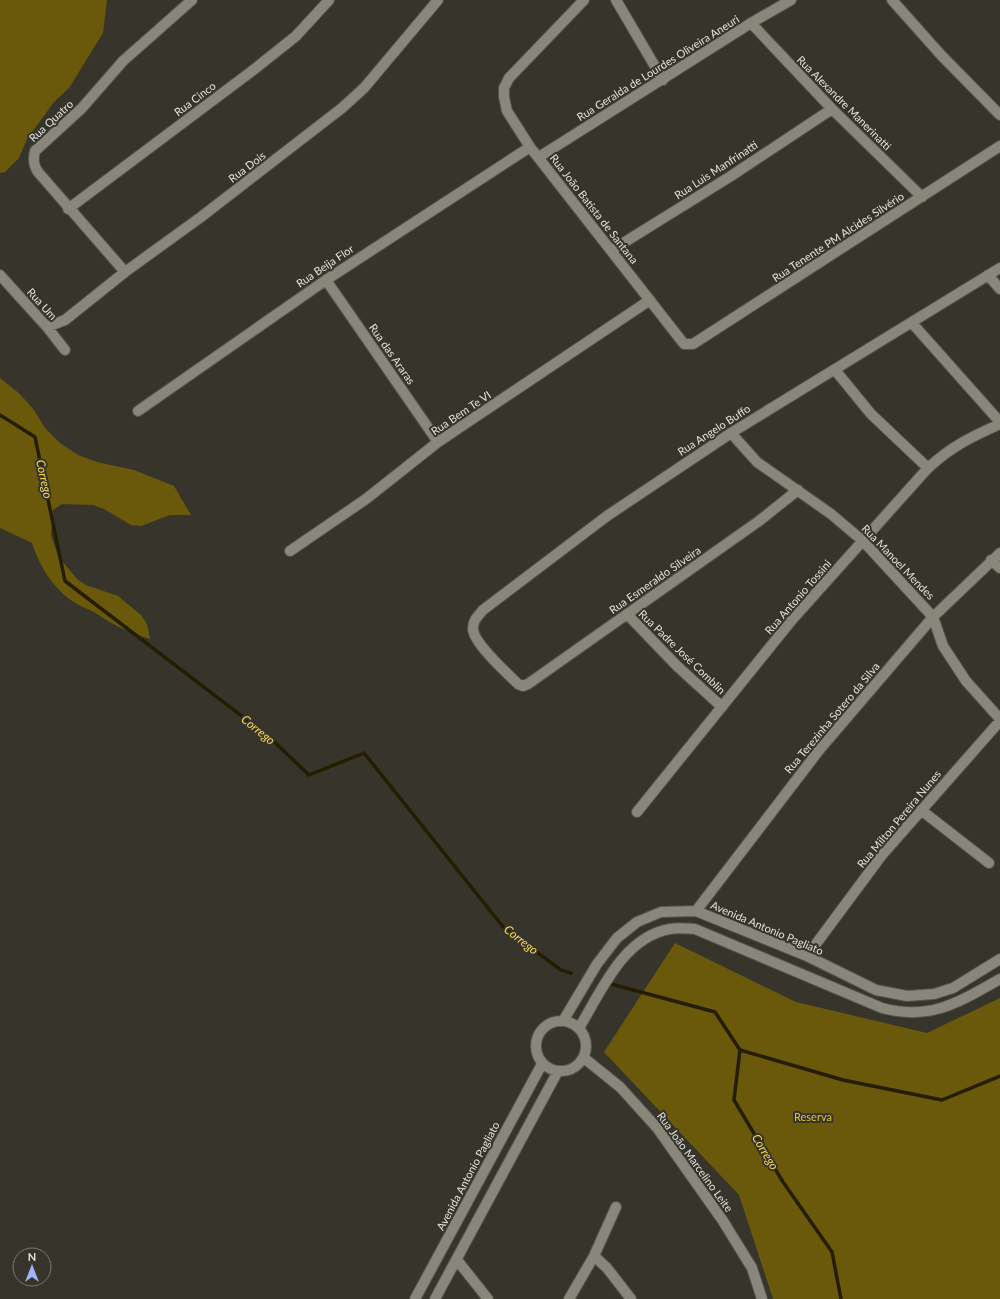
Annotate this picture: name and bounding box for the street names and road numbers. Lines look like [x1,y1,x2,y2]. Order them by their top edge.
street label: Rua Geralda de Lourdes Oliveira Aneuri [574,12,742,123]
street label: Rua Alexandre Manerinatti [795,53,894,152]
street label: Rua Cinco [171,79,218,118]
street label: Rua Quatro [26,97,75,144]
street label: Rua Luis Manfrinatti [672,138,760,201]
street label: Rua Dois [226,148,268,185]
street label: Rua João Batista de Santana [548,151,641,266]
street label: Rua Tenente PM Alcides Silvério [769,189,906,284]
street label: Rua Beija Flor [294,242,356,290]
street label: Rua Um [25,285,60,322]
street label: Rua das Araras [367,321,418,387]
street label: Rua Bem Te VI [428,388,493,437]
street label: Rua Angelo Buffo [675,401,752,458]
street label: Rua Manoel Mendes [859,522,938,602]
street label: Rua Esmeraldo Silveira [606,543,703,616]
street label: Rua Antonio Tossini [762,557,834,636]
street label: Rua Padre José Comblin [636,607,728,696]
street label: Rua Terezinha Sotero da Silva [781,660,882,776]
street label: Rua Milton Pereira Nunes [854,767,943,870]
street label: Avenida Antonio Pagliato [709,898,825,957]
street label: Rua João Marcelino Leite [655,1109,736,1214]
street label: Avenida Antonio Pagliato [433,1119,502,1232]

